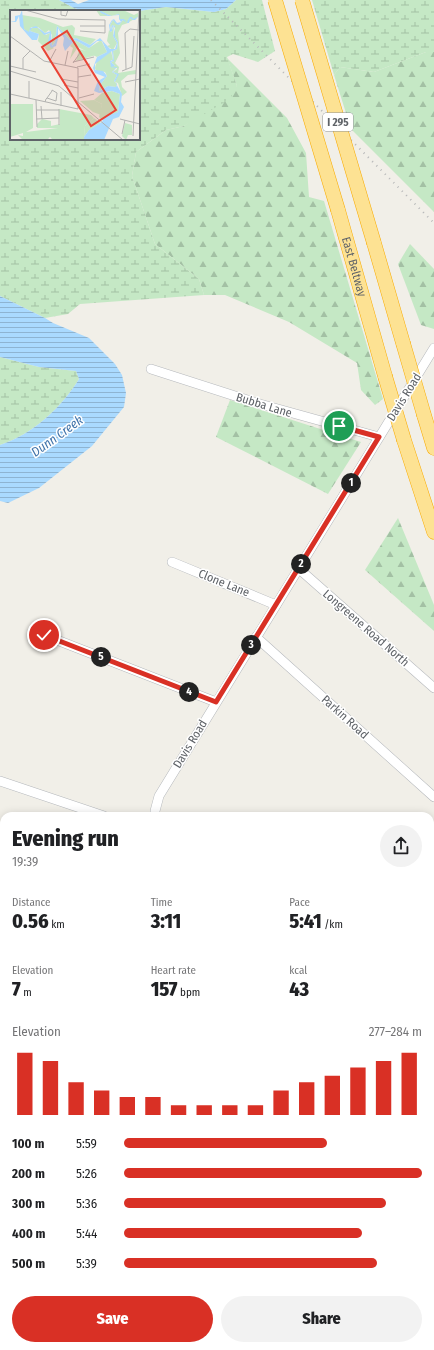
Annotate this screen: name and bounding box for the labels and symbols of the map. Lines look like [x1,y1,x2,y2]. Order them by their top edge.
inset map [10,10,140,140]
road number: I 295 [323,113,353,131]
street label: East Beltway [339,235,369,299]
street label: Davis Road [384,370,424,424]
street label: Bubba Lane [234,390,294,420]
pin [322,409,356,443]
water label: Dunn Creek [28,412,86,460]
pin: 1 [341,473,361,493]
pin: 2 [291,554,311,574]
street label: Clone Lane [196,566,252,600]
street label: Longreene Road North [320,587,412,669]
pin [27,618,61,652]
pin: 3 [241,635,261,655]
pin: 5 [91,647,111,667]
pin: 4 [179,682,199,702]
street label: Parkin Road [319,692,371,742]
street label: Davis Road [170,717,210,771]

